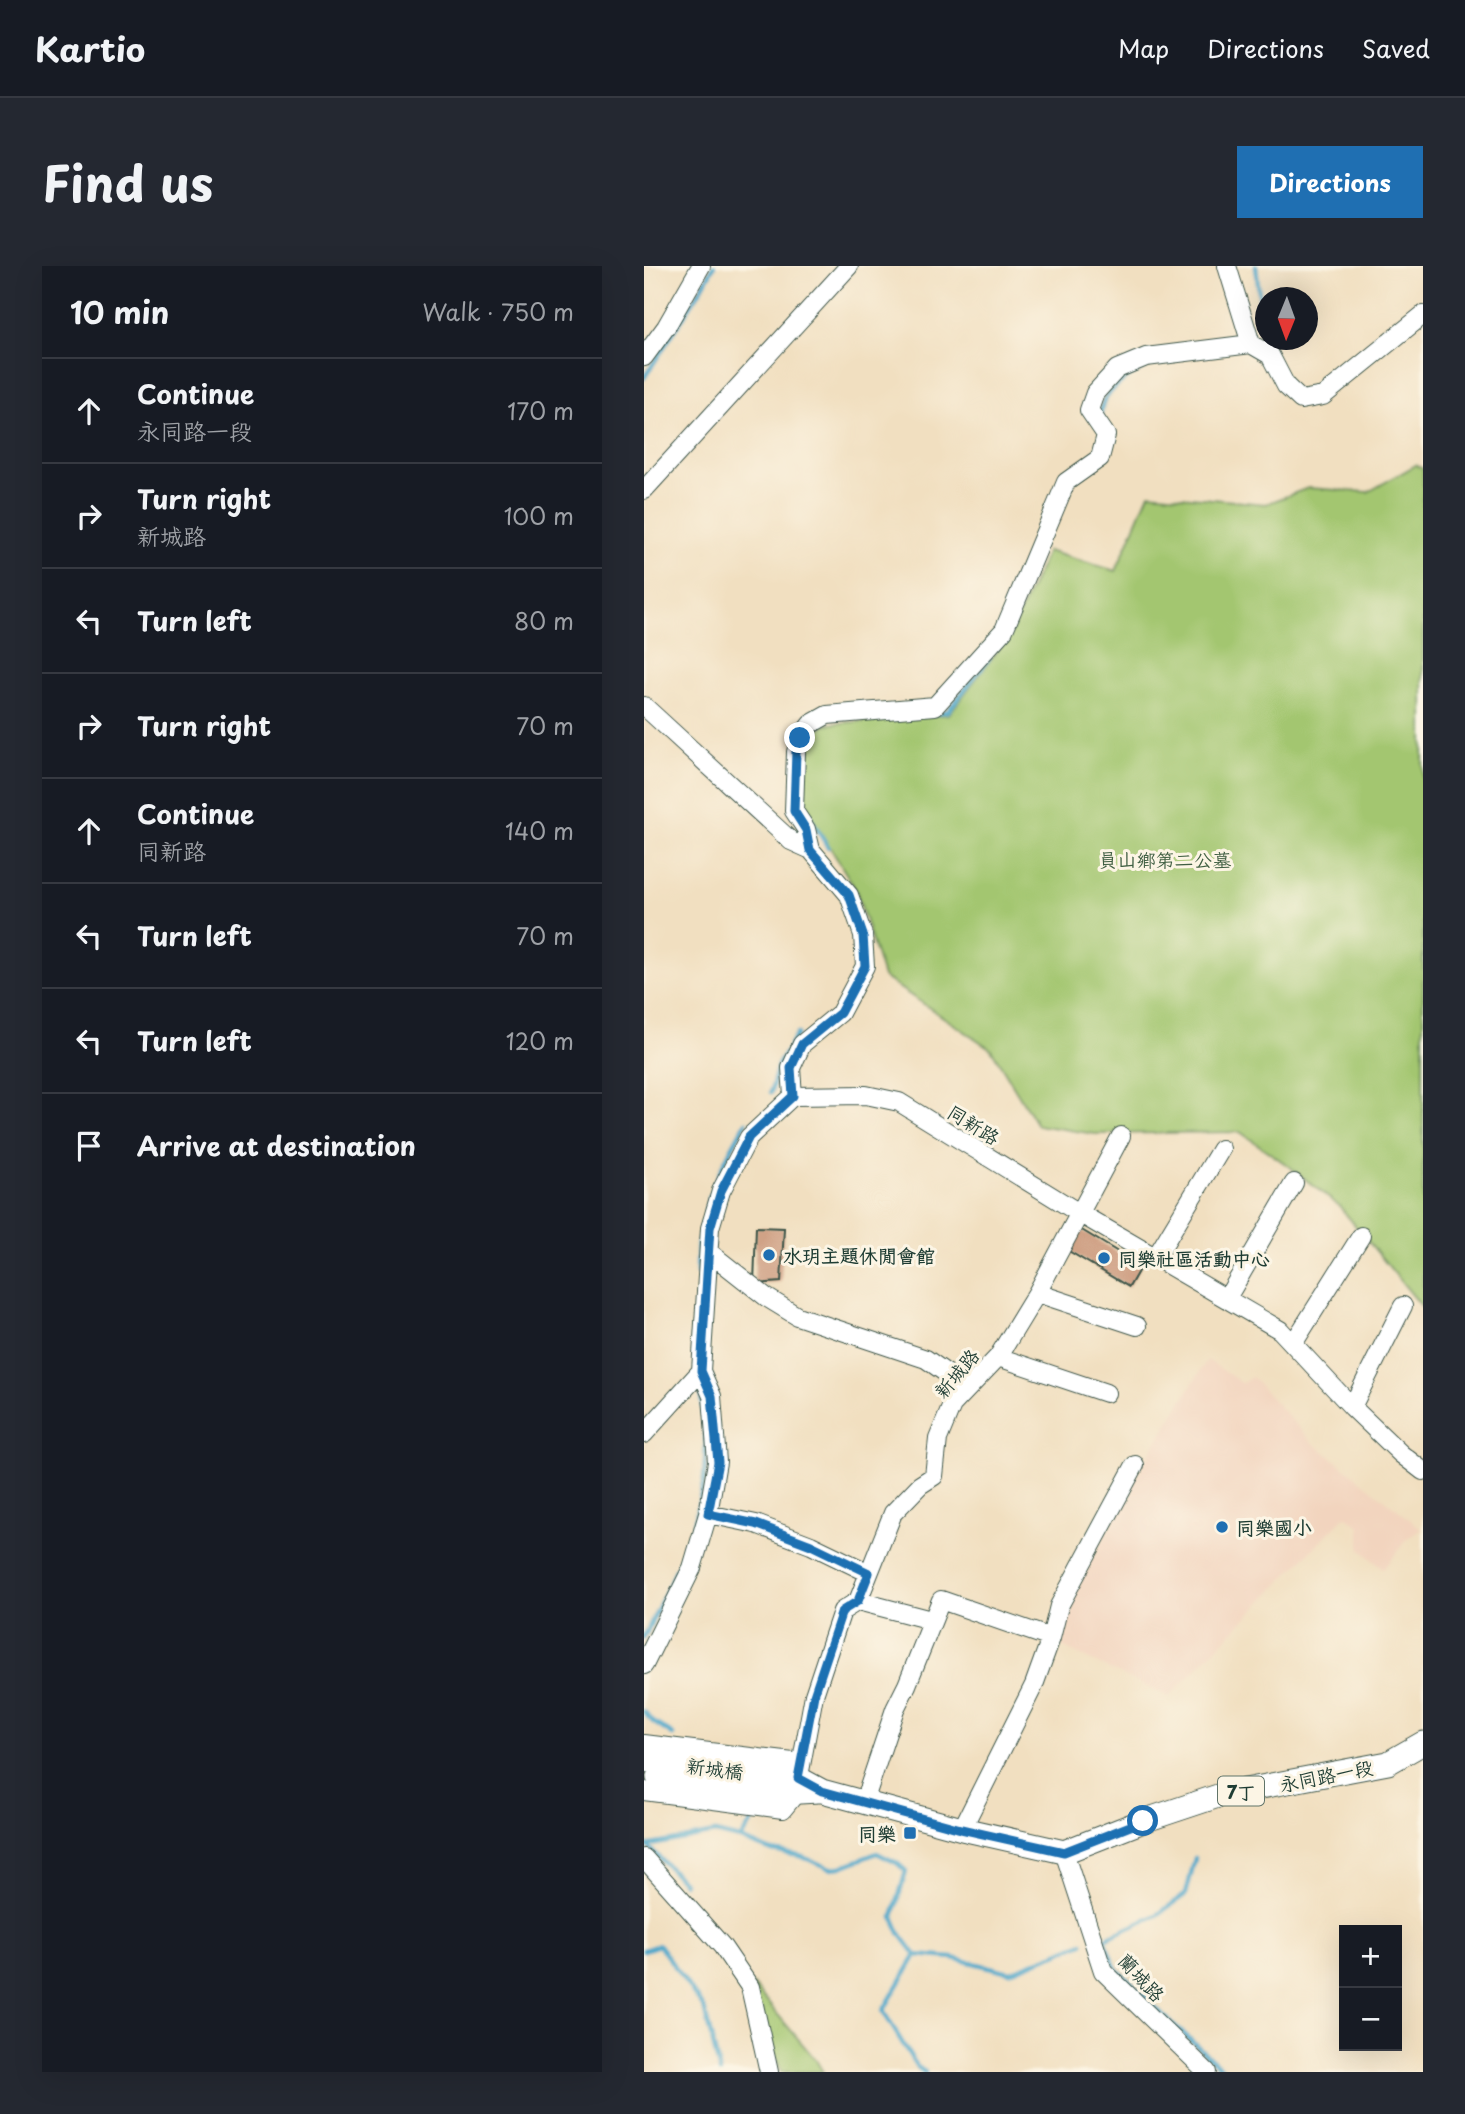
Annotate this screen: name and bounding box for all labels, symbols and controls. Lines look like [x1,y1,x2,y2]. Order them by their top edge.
text: Kartio [35,23,145,73]
text: Map [1118,30,1169,66]
text: Directions [1207,30,1324,66]
text: Saved [1362,30,1430,66]
text: Find us [42,145,213,219]
button: Directions [1237,146,1423,218]
north arrow [1255,287,1318,350]
text: 10 min [70,289,169,334]
text: Walk · 750 m [422,294,574,329]
text: Continue [137,374,254,413]
icon: ahead [70,392,108,430]
text: 170 m [507,393,574,428]
text: 永同路一段 [137,413,252,448]
text: Turn right [137,479,271,518]
icon: right [70,497,108,535]
text: 100 m [504,498,574,533]
text: 新城路 [137,518,206,553]
text: Turn left [137,601,252,640]
icon: left [70,602,108,640]
text: 80 m [514,603,574,638]
text: Turn right [137,706,271,745]
icon: right [70,707,108,745]
text: 70 m [516,708,574,743]
route end [784,722,815,753]
text: Continue [137,794,254,833]
icon: ahead [70,812,108,850]
text: 140 m [505,813,574,848]
text: 同新路 [137,833,206,868]
park label: 員山鄉第二公墓 [1098,845,1232,873]
text: Turn left [137,916,252,955]
icon: left [70,917,108,955]
text: 70 m [516,918,574,953]
text: Turn left [137,1021,252,1060]
icon: left [70,1022,108,1060]
text: 120 m [506,1023,574,1058]
street label: 同新路 [942,1097,1006,1151]
text: Arrive at destination [137,1126,416,1165]
icon: arrive [70,1127,108,1165]
place label: 水玥主題休閒會館 [783,1241,935,1269]
place label: 同樂社區活動中心 [1118,1244,1270,1272]
marker: 水玥主題休閒會館 [761,1247,777,1263]
marker: 同樂社區活動中心 [1096,1250,1112,1266]
street label: 新城路 [927,1342,985,1404]
place label: 同樂國小 [1236,1513,1312,1541]
marker: 同樂國小 [1214,1519,1230,1535]
street label: 新城橋 [685,1751,745,1785]
street label: 永同路一段 [1277,1752,1375,1798]
road number: 7丁 [1218,1776,1264,1806]
route start [1127,1805,1158,1836]
place label: 同樂 [858,1819,896,1847]
marker: 同樂 [902,1825,918,1841]
map controls [1339,1925,1402,2051]
button: + [1339,1925,1402,1988]
street label: 蘭城路 [1112,1947,1172,2007]
button: − [1339,1988,1402,2051]

